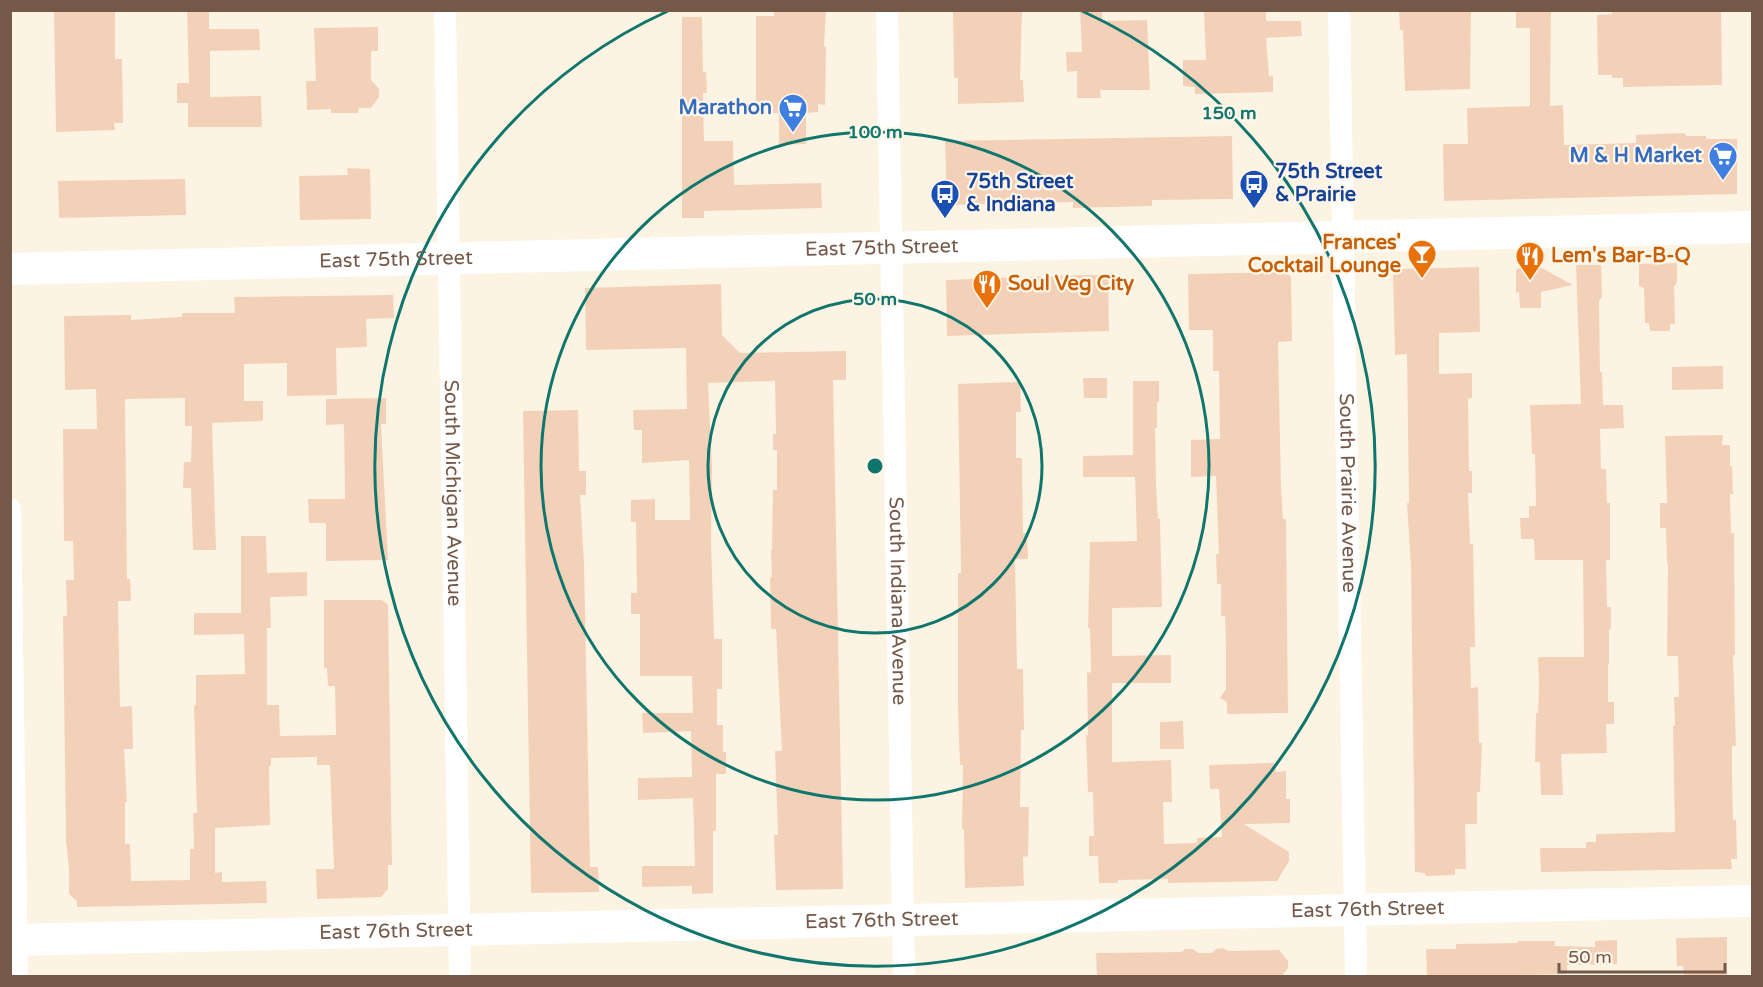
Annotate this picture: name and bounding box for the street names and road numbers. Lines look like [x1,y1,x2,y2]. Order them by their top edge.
street label: East 75th Street [805,234,959,262]
street label: East 75th Street [319,246,473,274]
street label: South Michigan Avenue [439,379,466,606]
street label: South Prairie Avenue [1334,393,1361,593]
street label: South Indiana Avenue [884,496,911,705]
street label: East 76th Street [1291,896,1445,923]
street label: East 76th Street [805,907,959,934]
street label: East 76th Street [319,918,473,945]

